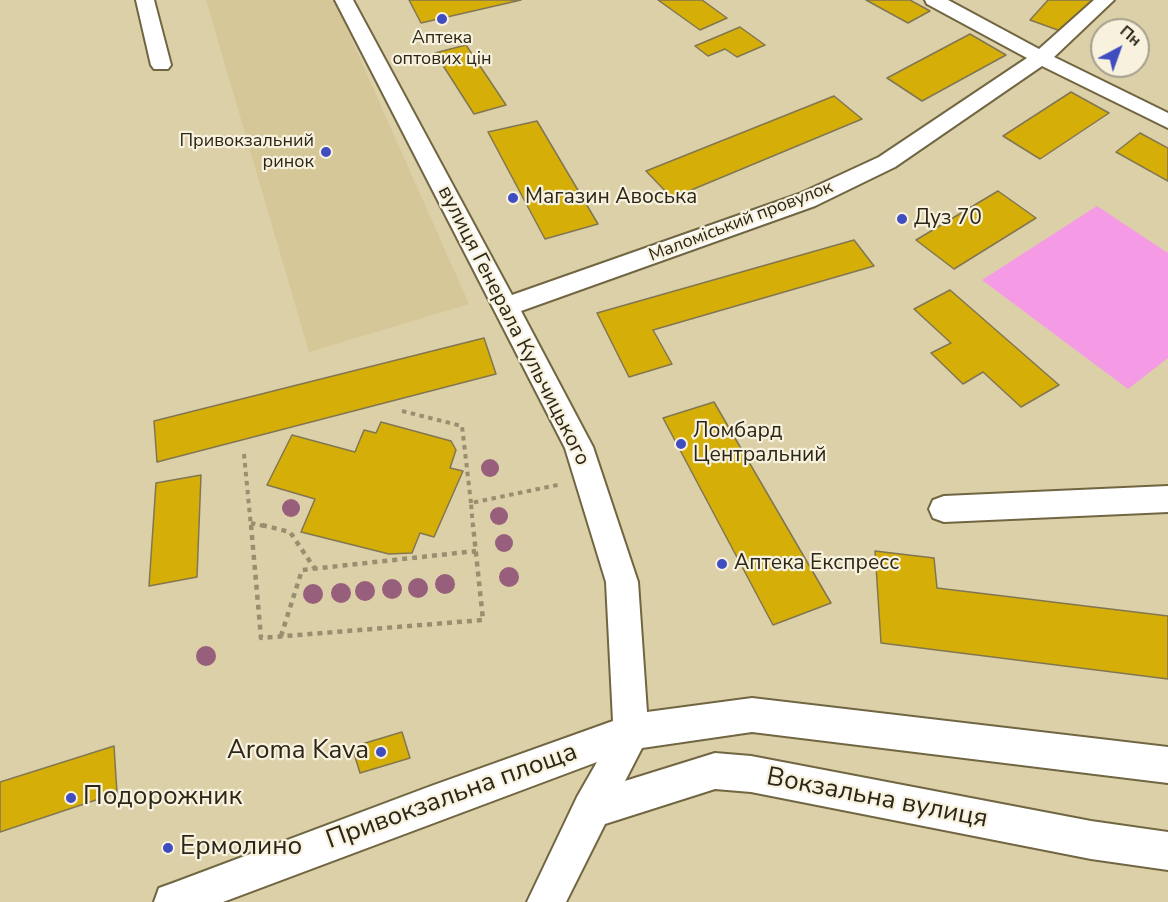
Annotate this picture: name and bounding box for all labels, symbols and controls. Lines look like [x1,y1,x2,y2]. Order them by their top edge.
marker: Аптека оптових цін [435,12,449,26]
north arrow [1090,18,1150,78]
text: Пн [1115,20,1146,51]
place label: Аптека оптових цін [392,28,492,70]
place label: Привокзальний ринок [179,131,314,174]
marker: Привокзальний ринок [319,145,333,159]
street label: Маломіський провулок [646,177,836,267]
street label: вулиця Генерала Кульчицького [431,182,595,470]
place label: Магазин Авоська [525,185,697,211]
marker: Магазин Авоська [506,191,520,205]
place label: Дуз 70 [914,206,982,232]
marker: Дуз 70 [895,212,909,226]
place label: Ломбард Центральний [693,419,827,469]
marker: Ломбард Центральний [674,437,688,451]
place label: Аптека Експресс [734,551,899,577]
marker: Аптека Експресс [715,557,729,571]
place label: Aroma Kava [227,736,369,768]
street label: Привокзальна площа [322,737,582,857]
marker: Aroma Kava [374,745,388,759]
street label: Вокзальна вулиця [764,762,990,836]
place label: Подорожник [83,782,242,814]
marker: Подорожник [64,791,78,805]
place label: Ермолино [180,832,302,864]
marker: Ермолино [161,841,175,855]

